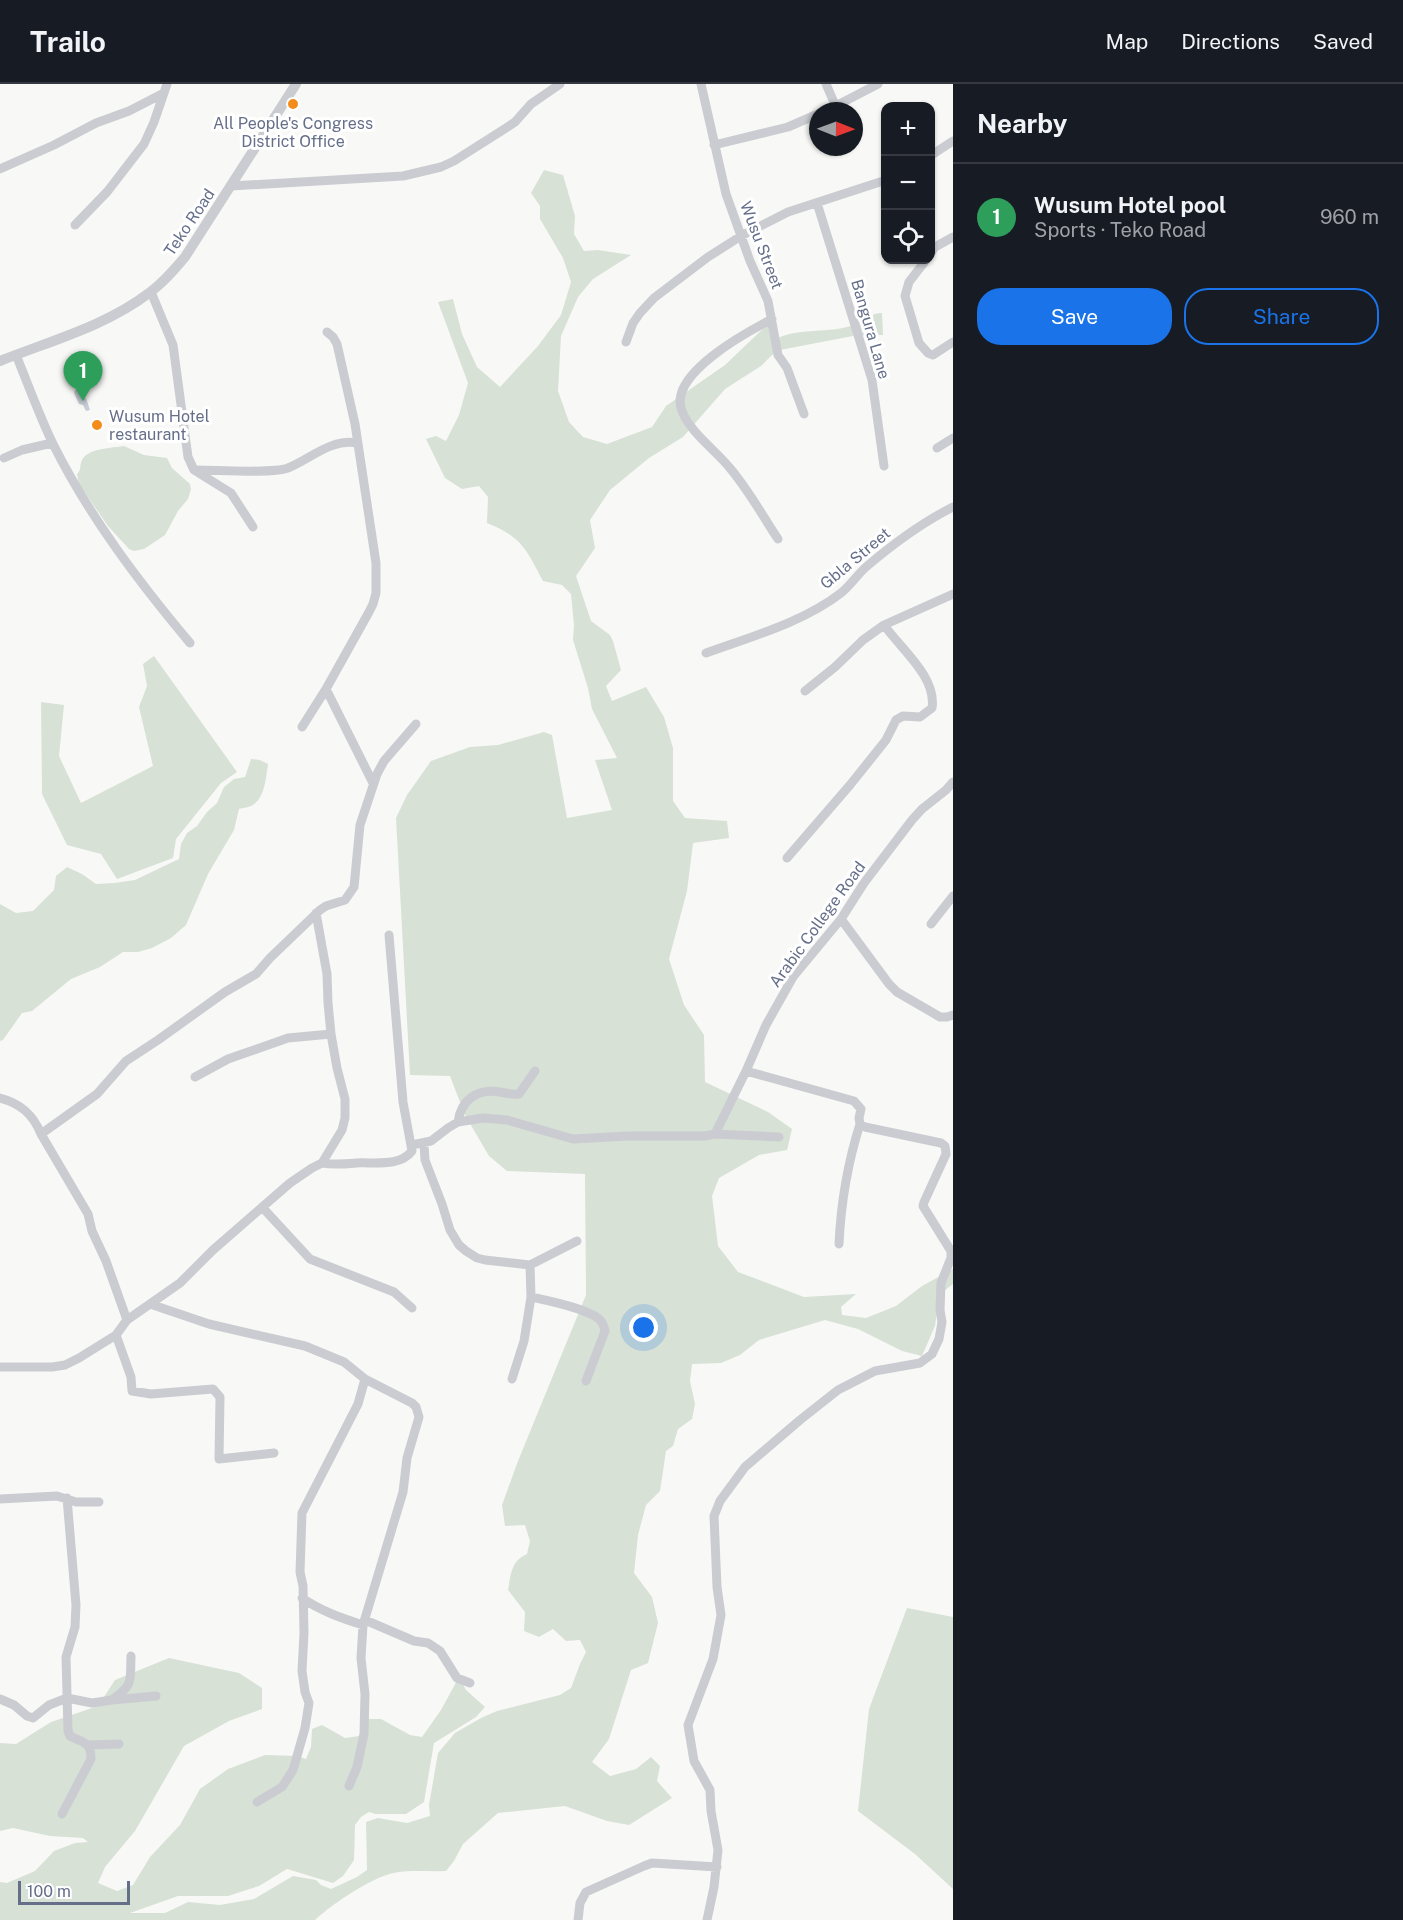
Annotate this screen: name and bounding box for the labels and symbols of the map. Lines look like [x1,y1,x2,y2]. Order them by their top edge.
marker: All People's Congress District Office [286,97,300,111]
north arrow [809,102,863,156]
place label: All People's Congress District Office [213,114,373,151]
street label: Teko Road [160,185,219,259]
street label: Wusu Street [736,199,787,292]
street label: Bangura Lane [847,277,894,381]
pin: 1 [64,352,103,401]
place label: Wusum Hotel restaurant [109,407,210,444]
marker: Wusum Hotel restaurant [90,418,104,432]
street label: Gbla Street [816,524,894,593]
street label: Arabic College Road [765,858,869,991]
your location [629,1313,658,1342]
scale bar [18,1878,130,1906]

